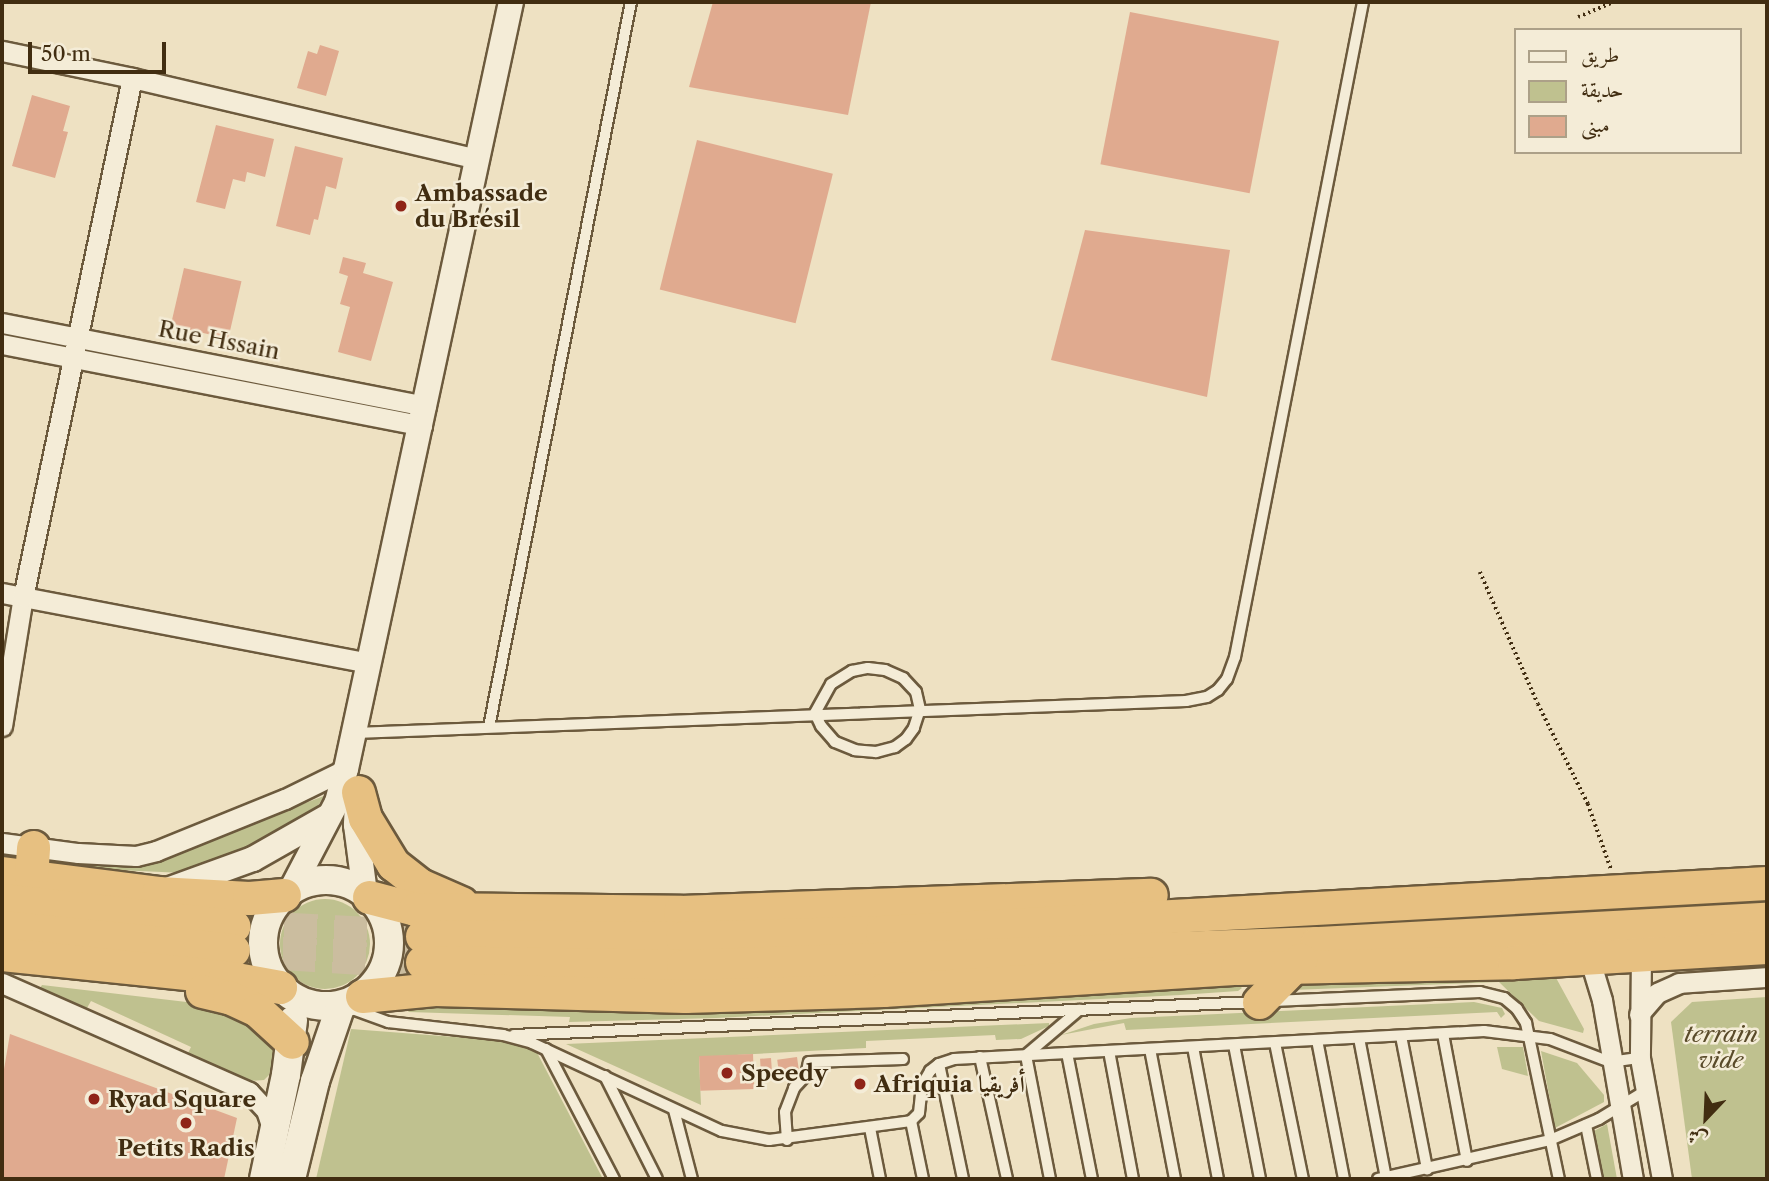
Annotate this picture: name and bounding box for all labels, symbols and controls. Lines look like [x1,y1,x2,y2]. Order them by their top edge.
scale bar [32,28,170,72]
legend [1514,28,1741,154]
text: 50 m [41,41,91,66]
text: طريق [1581,42,1619,67]
text: حديقة [1581,77,1624,102]
text: مبنى [1581,112,1610,137]
place label: Ambassade du Brésil [415,179,548,233]
marker: Ambassade du Brésil [393,198,409,214]
street label: Rue Hssain [156,315,282,365]
park label: terrain vide [1684,1020,1758,1074]
place label: Speedy [741,1059,828,1087]
marker: Speedy [719,1065,735,1081]
place label: Afriquia أفريقيا [874,1070,1025,1098]
marker: Afriquia أفريقيا [852,1076,868,1092]
north arrow [1671,1083,1741,1153]
place label: Ryad Square [108,1085,256,1113]
marker: Ryad Square [86,1091,102,1107]
marker: Petits Radis [178,1115,194,1131]
text: ش [1684,1124,1711,1152]
place label: Petits Radis [117,1134,255,1162]

